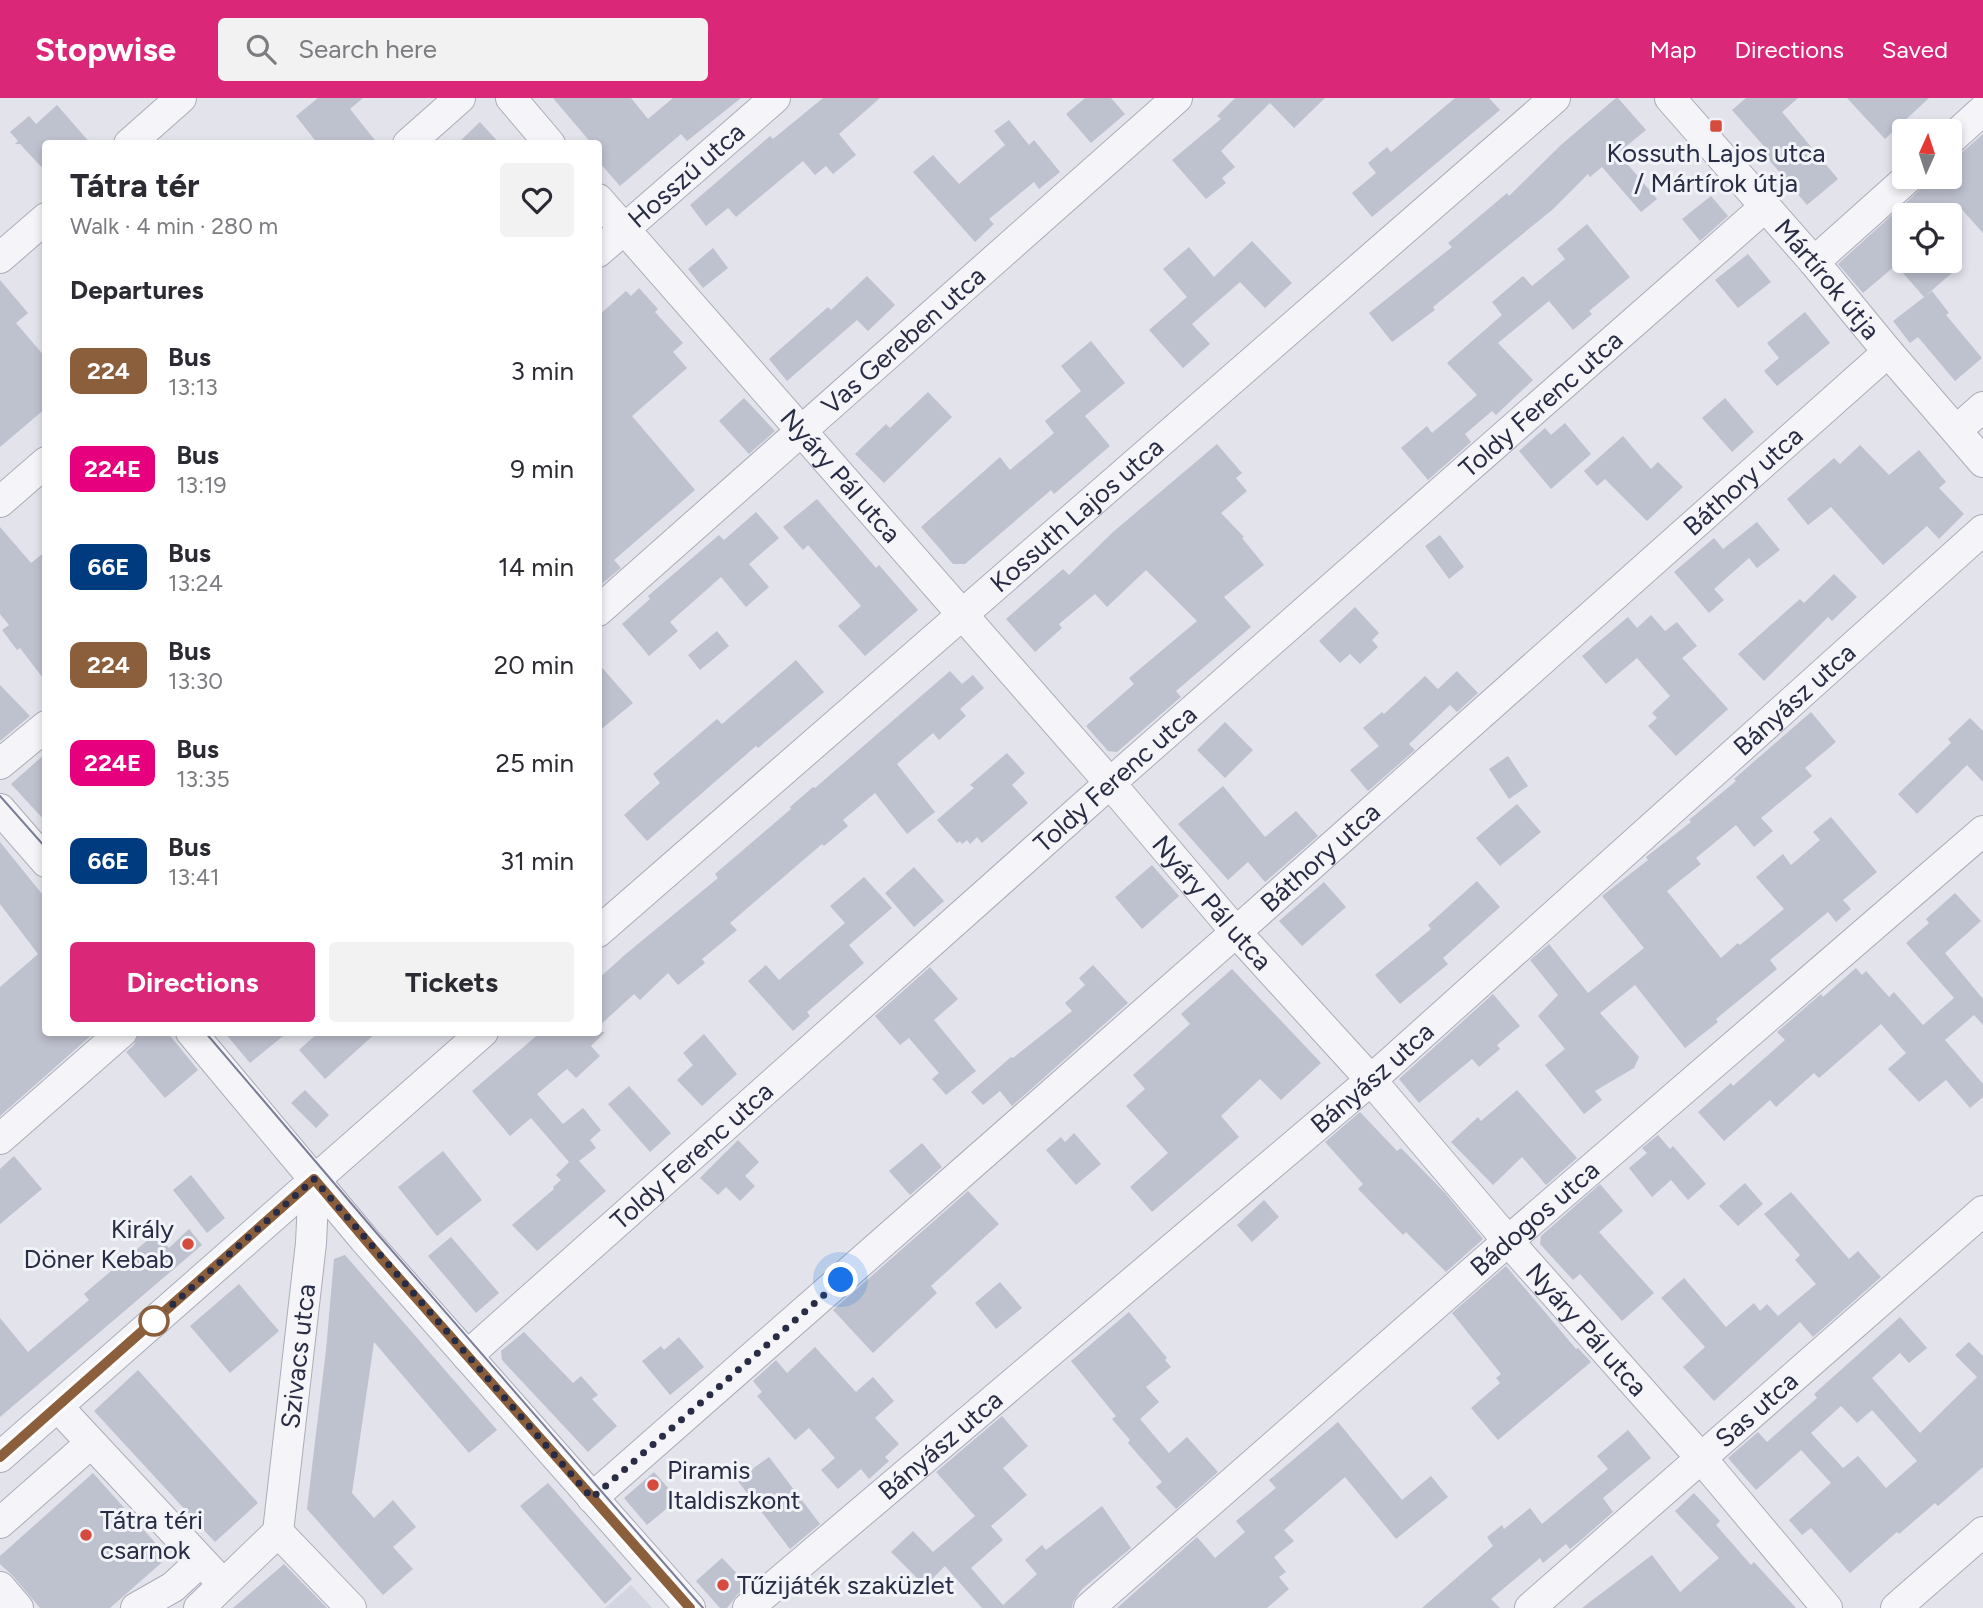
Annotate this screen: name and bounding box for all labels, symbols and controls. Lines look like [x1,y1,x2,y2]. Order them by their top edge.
search box [218,18,708,81]
text: Stopwise [35,30,176,69]
icon: search [242,30,280,68]
text: Search here [298,33,437,65]
text: Map [1650,35,1696,64]
text: Directions [1734,35,1844,64]
text: Saved [1882,35,1948,64]
street label: Hosszú utca [621,116,751,235]
marker: Kossuth Lajos utca / Mártírok útja [1708,118,1724,134]
north arrow [1892,119,1962,189]
map controls [1892,119,1962,273]
place label: Kossuth Lajos utca / Mártírok útja [1606,137,1826,199]
button: heart [500,163,574,237]
text: Tátra tér [70,166,200,205]
button: locate [1892,203,1962,273]
text: Walk · 4 min · 280 m [70,212,278,240]
street label: Mártírok útja [1768,212,1887,346]
street label: Vas Gereben utca [815,260,992,421]
text: Departures [70,274,204,306]
street label: Toldy Ferenc utca [1453,324,1629,484]
text: Bus [168,341,211,373]
text: 3 min [511,355,574,387]
text: 224 [87,356,130,385]
text: 13:13 [168,373,218,401]
street label: Nyáry Pál utca [773,402,908,549]
street label: Báthory utca [1677,419,1809,542]
street label: Kossuth Lajos utca [984,431,1170,599]
text: Bus [176,439,219,471]
text: 9 min [510,453,574,485]
text: 224E [84,454,141,483]
text: 13:19 [176,471,226,499]
text: Bus [168,537,211,569]
text: 14 min [498,551,574,583]
text: 66E [88,552,129,581]
text: 13:24 [168,569,223,597]
text: Bus [168,635,211,667]
street label: Bányász utca [1727,636,1862,762]
text: 20 min [494,649,574,681]
text: 224 [87,650,130,679]
text: 13:30 [168,667,223,695]
street label: Toldy Ferenc utca [1027,698,1203,859]
text: Bus [176,733,219,765]
text: 25 min [495,747,574,779]
text: 224E [84,748,141,777]
text: 13:35 [176,765,230,793]
street label: Báthory utca [1254,796,1386,919]
street label: Nyáry Pál utca [1145,829,1279,977]
text: Bus [168,831,211,863]
text: 31 min [500,845,574,877]
text: 66E [88,846,129,875]
text: 13:41 [168,863,220,891]
button: Directions [70,942,315,1022]
button: Tickets [329,942,574,1022]
street label: Bányász utca [1304,1015,1440,1140]
street label: Toldy Ferenc utca [604,1075,780,1236]
street label: Bádogos utca [1464,1154,1606,1283]
place label: Király Döner Kebab [24,1213,174,1275]
marker: Király Döner Kebab [180,1236,196,1252]
street label: Nyáry Pál utca [1519,1256,1654,1403]
your location [823,1262,858,1297]
street label: Szivacs utca [274,1282,322,1430]
unlabelled marker [139,1306,169,1336]
street label: Sas utca [1708,1365,1804,1454]
street label: Bányász utca [872,1383,1009,1507]
place label: Piramis Italdiszkont [667,1454,801,1516]
marker: Piramis Italdiszkont [645,1477,661,1493]
place label: Tátra téri csarnok [100,1504,203,1566]
marker: Tátra téri csarnok [78,1527,94,1543]
place label: Tűzijáték szaküzlet [737,1569,955,1601]
marker: Tűzijáték szaküzlet [715,1577,731,1593]

